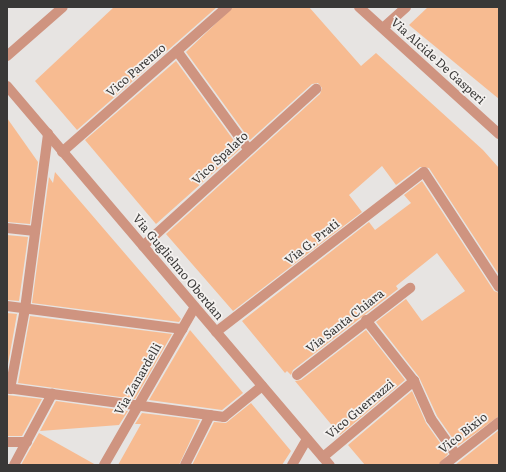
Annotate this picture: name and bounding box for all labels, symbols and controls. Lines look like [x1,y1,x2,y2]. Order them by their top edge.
street label: Via Alcide De Gasperi [388,15,488,107]
street label: Vico Parenzo [103,40,169,100]
street label: Vico Spalato [189,129,251,187]
street label: Via Guglielmo Oberdan [130,211,226,323]
street label: Via G. Prati [282,216,342,268]
street label: Via Santa Chiara [303,286,387,356]
street label: Via Zanardelli [112,340,164,418]
street label: Vico Guerrazzi [323,376,397,442]
street label: Vico Bixio [436,410,490,456]

